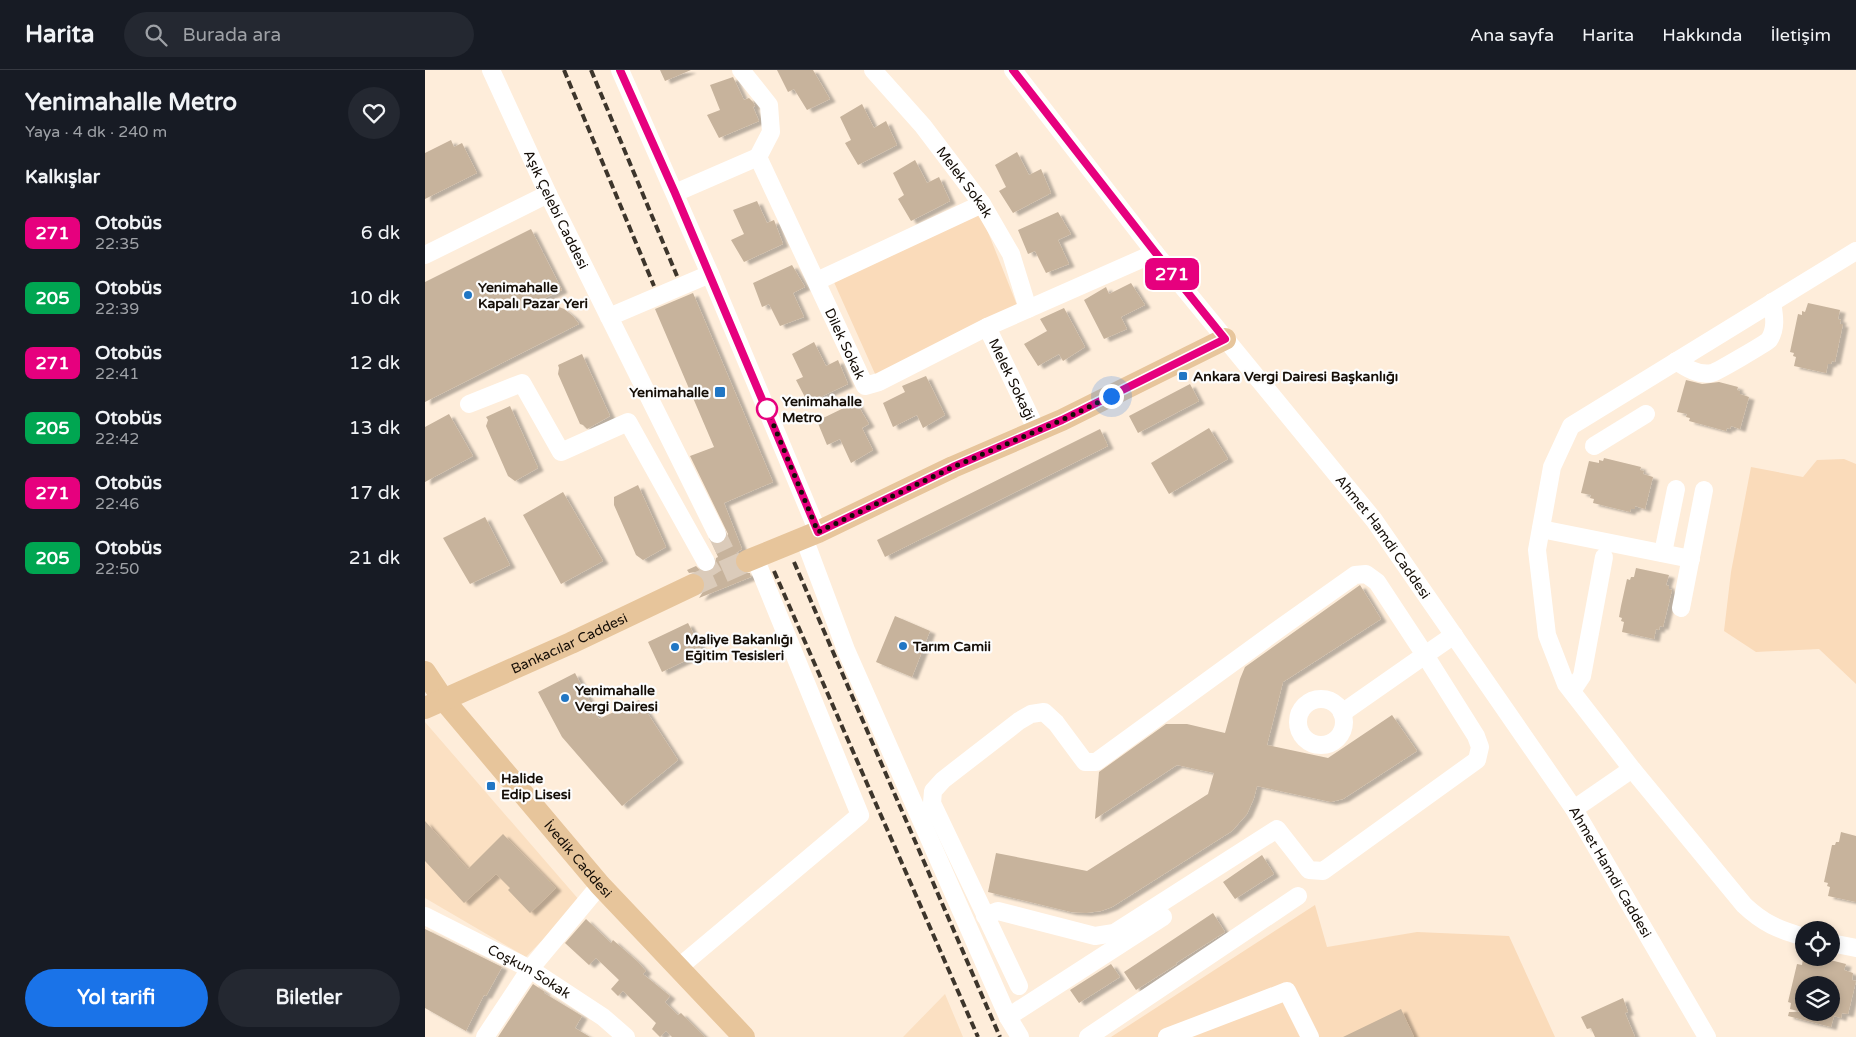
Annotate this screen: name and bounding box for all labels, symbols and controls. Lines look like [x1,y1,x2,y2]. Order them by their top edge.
search box [124,12,474,57]
text: Harita [25,20,94,49]
icon: search [142,21,170,49]
text: Burada ara [182,24,281,46]
text: Ana sayfa [1470,24,1554,46]
text: Harita [1582,24,1634,46]
text: Hakkında [1662,24,1742,46]
text: İletişim [1770,24,1831,46]
button: heart [348,87,400,139]
text: Yenimahalle Metro [25,88,237,117]
text: Yaya · 4 dk · 240 m [25,122,167,142]
street label: Melek Sokak [933,143,997,221]
street label: Aşık Çelebi Caddesi [520,147,592,272]
text: Kalkışlar [25,166,100,188]
text: Otobüs [95,212,162,234]
text: 271 [36,222,69,244]
text: 6 dk [361,222,400,244]
text: 22:35 [95,234,139,254]
line badge: 271 [1143,258,1201,290]
text: 271 [1155,263,1189,285]
text: Otobüs [95,277,162,299]
place label: Yenimahalle Kapalı Pazar Yeri [478,279,588,312]
text: 205 [36,287,69,309]
text: 10 dk [349,287,400,309]
marker: Yenimahalle Kapalı Pazar Yeri [462,289,474,301]
text: 22:39 [95,299,139,319]
street label: Dilek Sokak [821,305,869,382]
street label: Melek Sokaği [985,336,1039,423]
text: Otobüs [95,342,162,364]
text: 271 [36,352,69,374]
text: 12 dk [349,352,400,374]
text: 22:41 [95,364,139,384]
place label: Ankara Vergi Dairesi Başkanlığı [1193,368,1398,385]
marker: Ankara Vergi Dairesi Başkanlığı [1177,370,1189,382]
place label: Yenimahalle [629,384,709,401]
your location [1099,384,1124,409]
marker: Yenimahalle [713,385,727,399]
place label: Yenimahalle Metro [782,393,862,426]
marker: Yenimahalle Metro [756,398,778,420]
text: Otobüs [95,407,162,429]
text: 205 [36,417,69,439]
text: 13 dk [349,417,400,439]
text: 22:42 [95,429,139,449]
text: Otobüs [95,472,162,494]
street label: Ahmet Hamdi Caddesi [1332,472,1434,602]
text: 271 [36,482,69,504]
text: 17 dk [349,482,400,504]
text: 22:46 [95,494,139,514]
text: Otobüs [95,537,162,559]
text: 205 [36,547,69,569]
text: 21 dk [349,547,400,569]
text: 22:50 [95,559,139,579]
street label: Bankacılar Caddesi [508,609,630,677]
place label: Maliye Bakanlığı Eğitim Tesisleri [685,631,793,664]
place label: Tarım Camii [912,638,991,655]
marker: Tarım Camii [897,640,909,652]
marker: Maliye Bakanlığı Eğitim Tesisleri [669,641,681,653]
place label: Yenimahalle Vergi Dairesi [575,682,658,715]
marker: Yenimahalle Vergi Dairesi [559,692,571,704]
place label: Halide Edip Lisesi [501,770,571,803]
marker: Halide Edip Lisesi [485,780,497,792]
street label: Ahmet Hamdi Caddesi [1566,803,1656,941]
street label: İvedik Caddesi [541,817,616,901]
map controls [1795,921,1840,1021]
button: locate [1795,921,1840,966]
street label: Coşkun Sokak [485,941,574,1002]
button: Yol tarifi [25,969,208,1027]
button: Biletler [218,969,400,1027]
button: layers [1795,976,1840,1021]

